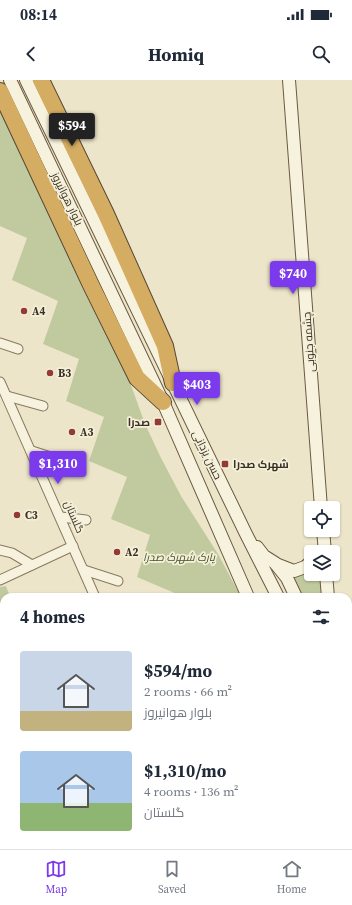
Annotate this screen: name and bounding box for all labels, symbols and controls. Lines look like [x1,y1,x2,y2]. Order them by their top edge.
text: 08:14 [20,4,57,25]
text: Homiq [148,42,204,67]
icon: back [20,43,42,65]
icon: search [310,43,332,65]
pin: $594 [48,113,96,147]
text: $594 [58,117,86,134]
street label: بلوار هوانیروز [47,169,86,228]
pin: $740 [269,261,317,295]
text: $740 [279,265,307,282]
place label: A4 [32,304,45,319]
marker: A4 [19,306,29,316]
street label: چشمه جنوبی [299,311,319,373]
place label: B3 [58,366,71,381]
marker: B3 [45,368,55,378]
pin: $403 [173,372,221,406]
text: $403 [183,376,211,393]
place label: صدرا [128,415,150,430]
marker: صدرا [153,417,163,427]
place label: A3 [80,425,93,440]
marker: A3 [67,427,77,437]
street label: حسن یزدانی [189,428,225,482]
pin: $1,310 [25,451,91,485]
text: $1,310 [38,455,78,472]
place label: شهرک صدرا [233,457,289,472]
marker: شهرک صدرا [220,459,230,469]
street label: گلستان [60,498,88,536]
map controls [304,501,340,581]
button: locate [304,501,340,537]
place label: C3 [25,508,38,523]
marker: C3 [12,510,22,520]
place label: A2 [125,545,138,560]
button: layers [304,545,340,581]
marker: A2 [112,547,122,557]
park label: پارک شهرک صدرا [143,550,216,565]
text: 4 homes [20,605,85,629]
icon: filters [310,606,332,628]
text: $594/mo [144,659,212,683]
icon: home [52,667,100,715]
text: 2 rooms · 66 m² [144,683,232,700]
text: بلوار هوانیروز [144,704,212,721]
text: $1,310/mo [144,759,226,783]
icon: home [52,767,100,815]
text: 4 rooms · 136 m² [144,783,239,800]
text: گلستان [144,804,184,821]
tab: Map [45,858,67,897]
tab: Saved [158,858,186,897]
tab: Home [277,858,307,897]

